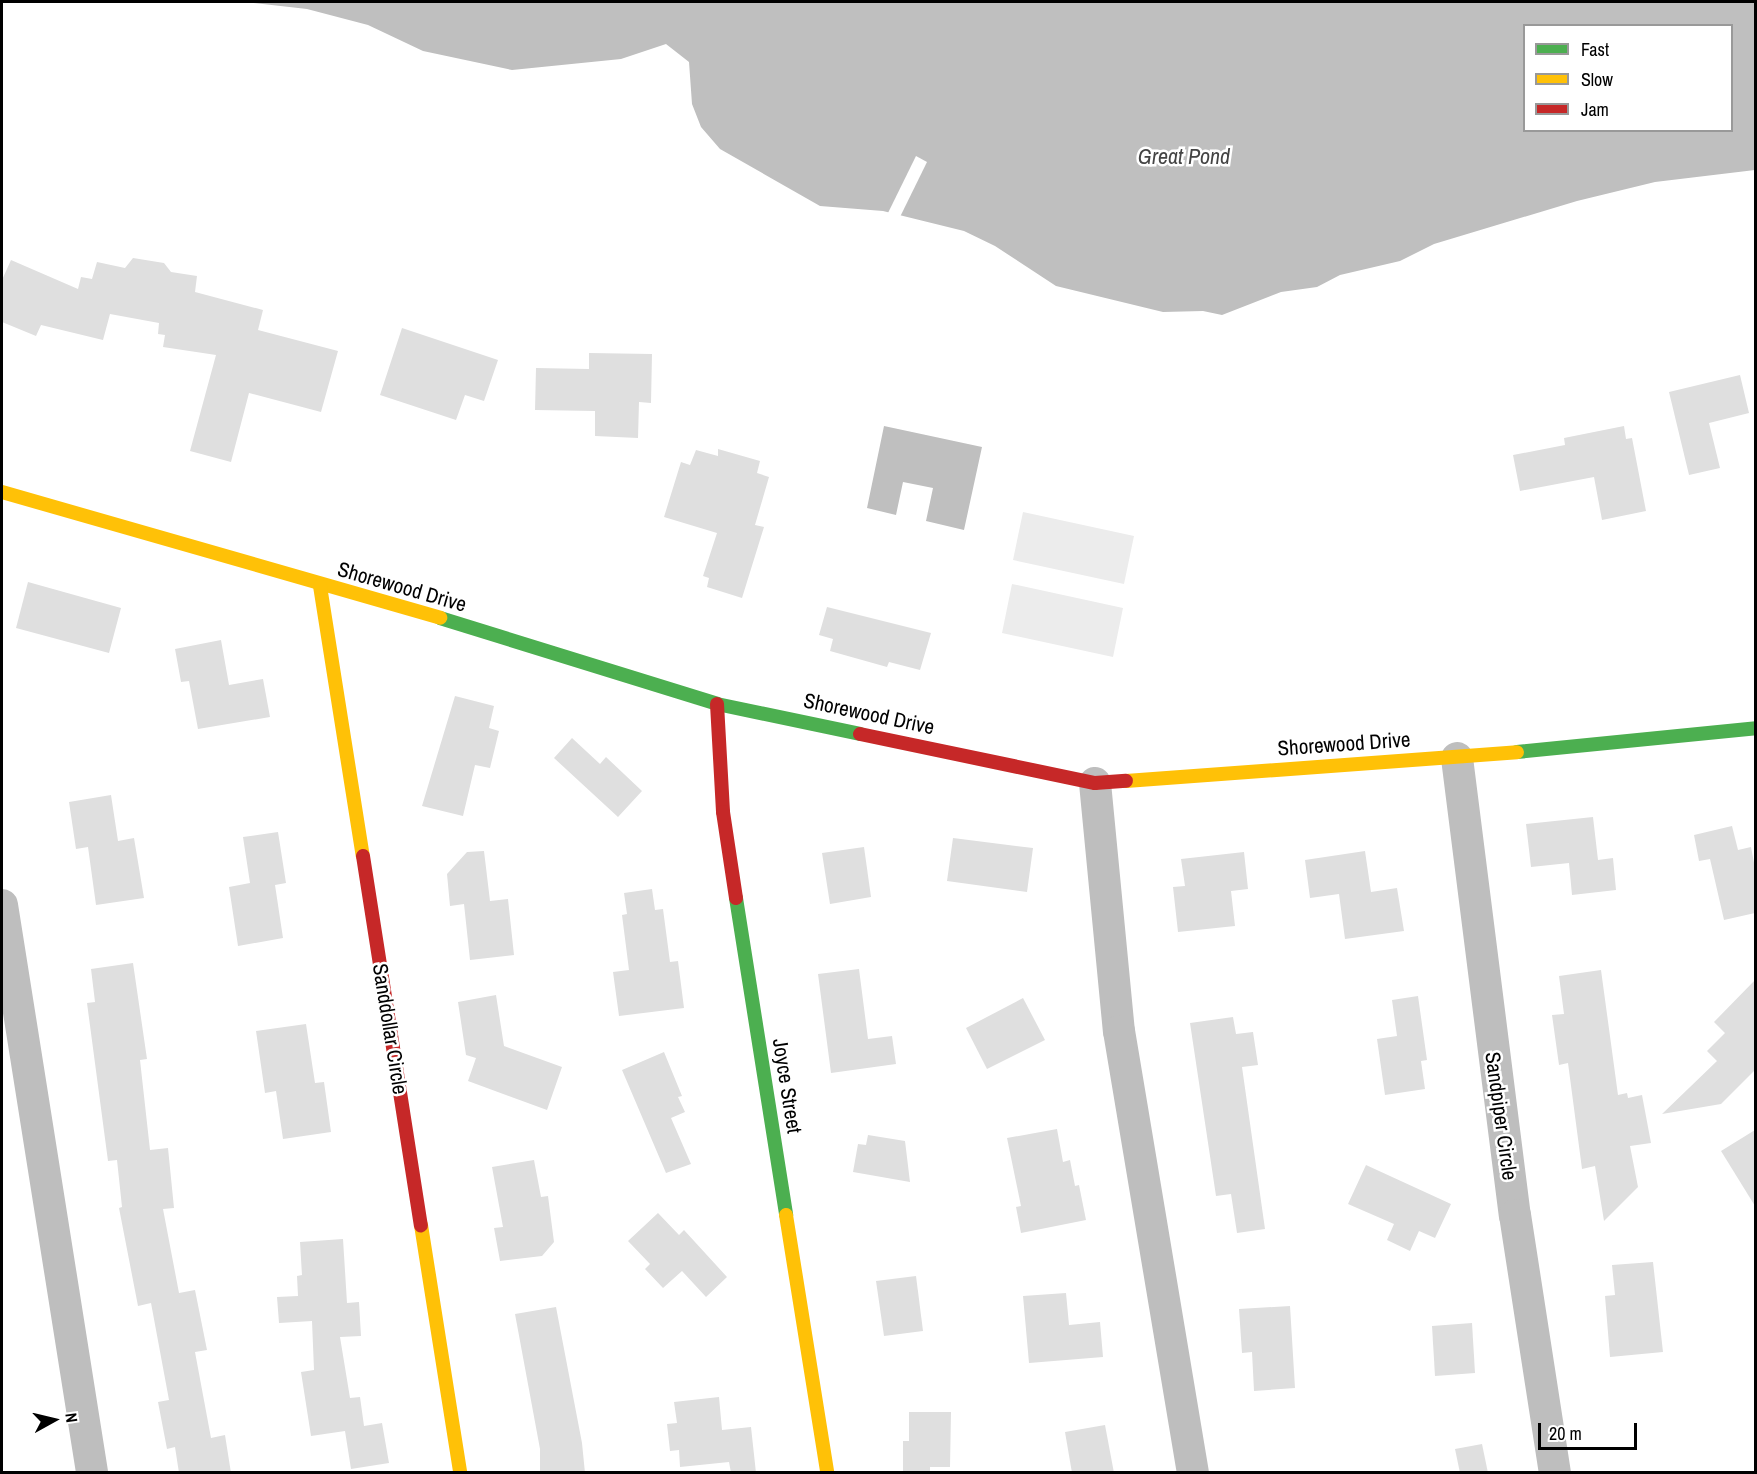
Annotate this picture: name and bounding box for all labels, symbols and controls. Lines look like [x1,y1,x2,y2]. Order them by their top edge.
legend [1523,24,1733,132]
text: Fast [1581,37,1609,62]
text: Slow [1581,67,1613,92]
text: Jam [1581,97,1609,122]
water label: Great Pond [1138,144,1230,170]
street label: Shorewood Drive [335,557,469,617]
street label: Shorewood Drive [801,688,937,740]
street label: Shorewood Drive [1277,727,1411,761]
street label: Sanddollar Circle [367,962,413,1096]
street label: Joyce Street [767,1037,807,1135]
street label: Sandpiper Circle [1480,1050,1522,1182]
north arrow [24,1390,84,1450]
text: N [60,1411,83,1424]
scale bar [1541,1411,1640,1449]
text: 20 m [1549,1421,1582,1446]

